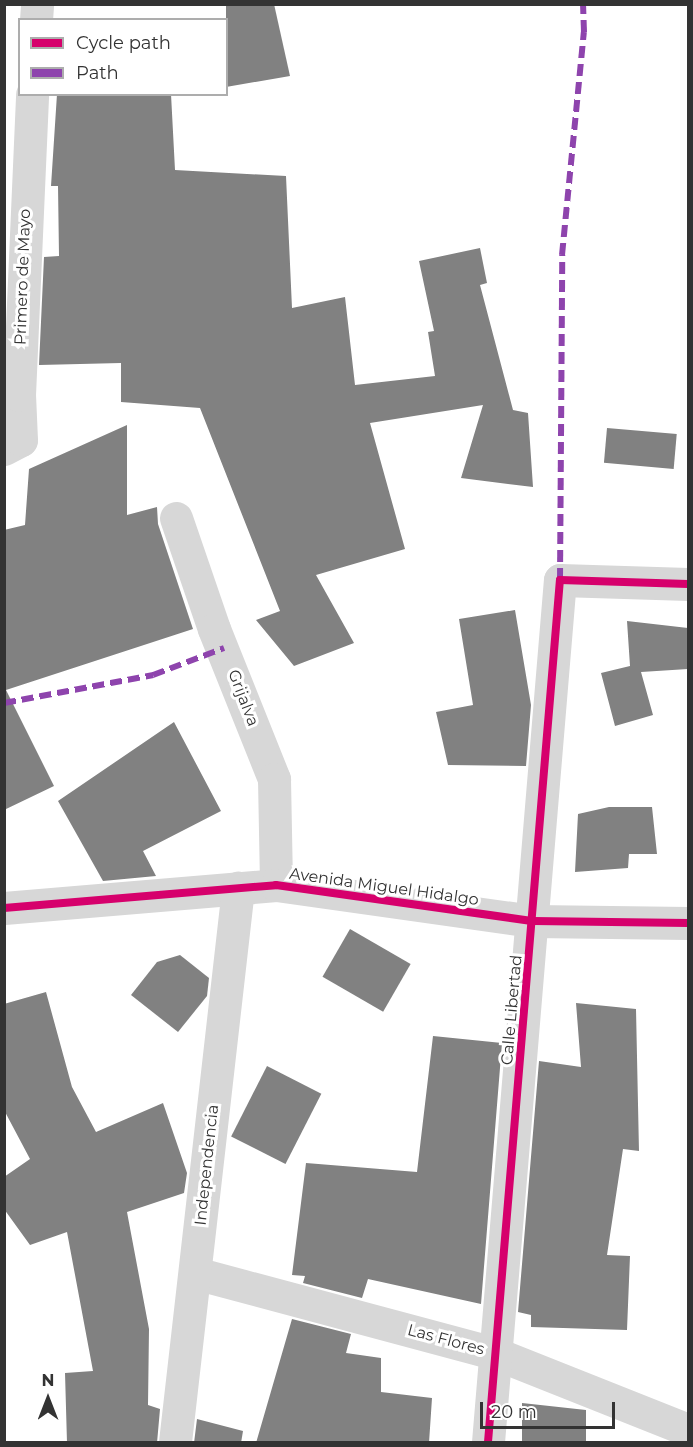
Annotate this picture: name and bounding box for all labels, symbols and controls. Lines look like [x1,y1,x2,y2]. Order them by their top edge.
legend [18,18,228,96]
text: Cycle path [76,32,171,54]
text: Path [76,62,119,84]
street label: Primero de Mayo [11,209,35,345]
street label: Grijalva [223,667,263,729]
street label: Avenida Miguel Hidalgo [288,864,480,910]
street label: Calle Libertad [498,954,526,1066]
street label: Independencia [191,1104,223,1226]
street label: Las Flores [405,1321,487,1359]
north arrow [18,1369,78,1429]
text: N [42,1371,54,1390]
scale bar [483,1390,618,1428]
text: 20 m [491,1401,537,1423]

